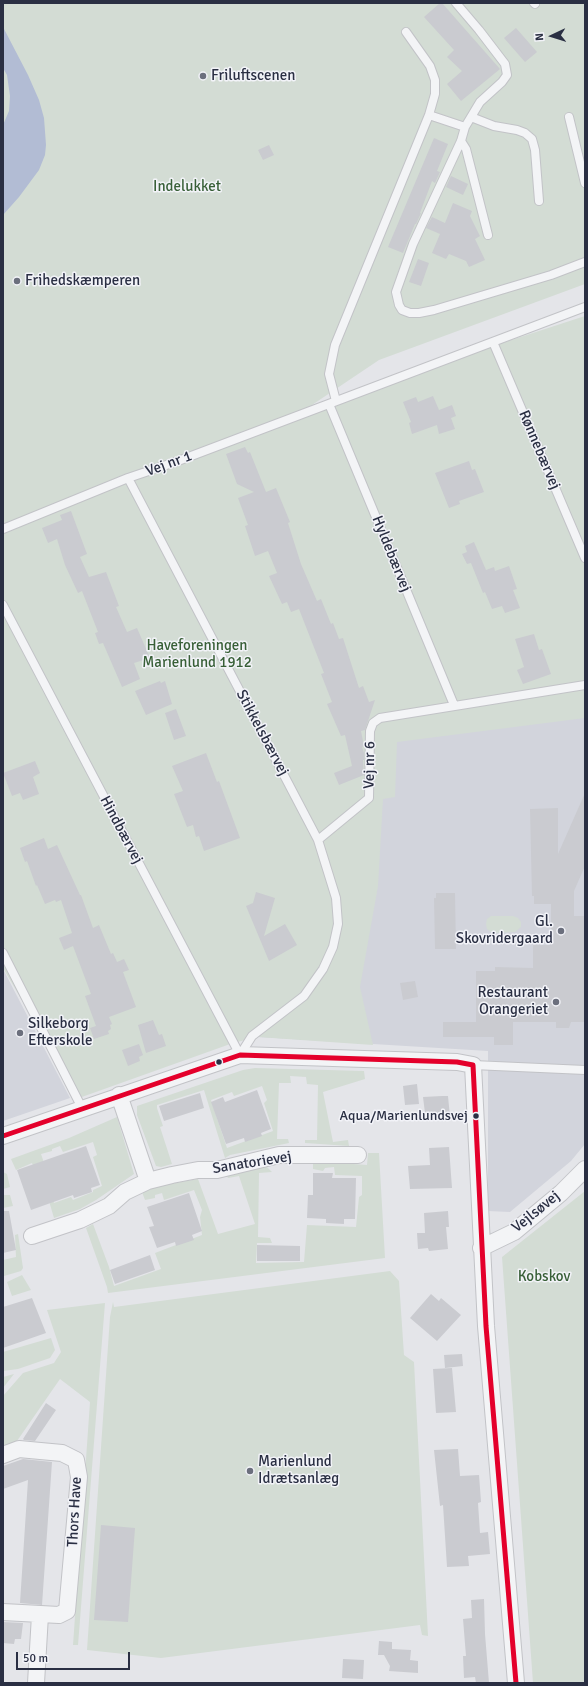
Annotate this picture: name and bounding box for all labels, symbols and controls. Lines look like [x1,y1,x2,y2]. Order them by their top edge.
north arrow [532,16,572,56]
text: N [533,33,546,41]
place label: Friluftscenen [211,67,295,85]
marker: Friluftscenen [198,71,208,81]
park label: Indelukket [153,178,221,196]
place label: Frihedskæmperen [25,272,140,290]
marker: Frihedskæmperen [12,276,22,286]
street label: Rønnebærvej [514,408,564,492]
street label: Vej nr 1 [143,447,195,481]
street label: Hyldebærvej [368,513,414,595]
park label: Haveforeningen Marienlund 1912 [142,637,252,672]
street label: Stikkelsbærvej [232,687,292,779]
street label: Vej nr 6 [361,741,379,789]
street label: Hindbærvej [96,793,146,867]
place label: Gl. Skovridergaard [456,913,553,948]
marker: Gl. Skovridergaard [556,926,566,936]
place label: Restaurant Orangeriet [478,984,548,1019]
marker: Restaurant Orangeriet [551,997,561,1007]
place label: Silkeborg Efterskole [28,1015,92,1050]
marker: Silkeborg Efterskole [15,1028,25,1038]
unlabelled marker [214,1057,224,1067]
place label: Aqua/Marienlundsvej [340,1108,468,1124]
marker: Aqua/Marienlundsvej [471,1111,481,1121]
street label: Sanatorievej [211,1148,293,1178]
street label: Vejlsøvej [508,1187,564,1237]
park label: Kobskov [518,1268,570,1286]
place label: Marienlund Idrætsanlæg [258,1453,339,1488]
marker: Marienlund Idrætsanlæg [245,1466,255,1476]
street label: Thors Have [64,1476,86,1548]
scale bar [18,1644,132,1670]
text: 50 m [23,1651,48,1666]

